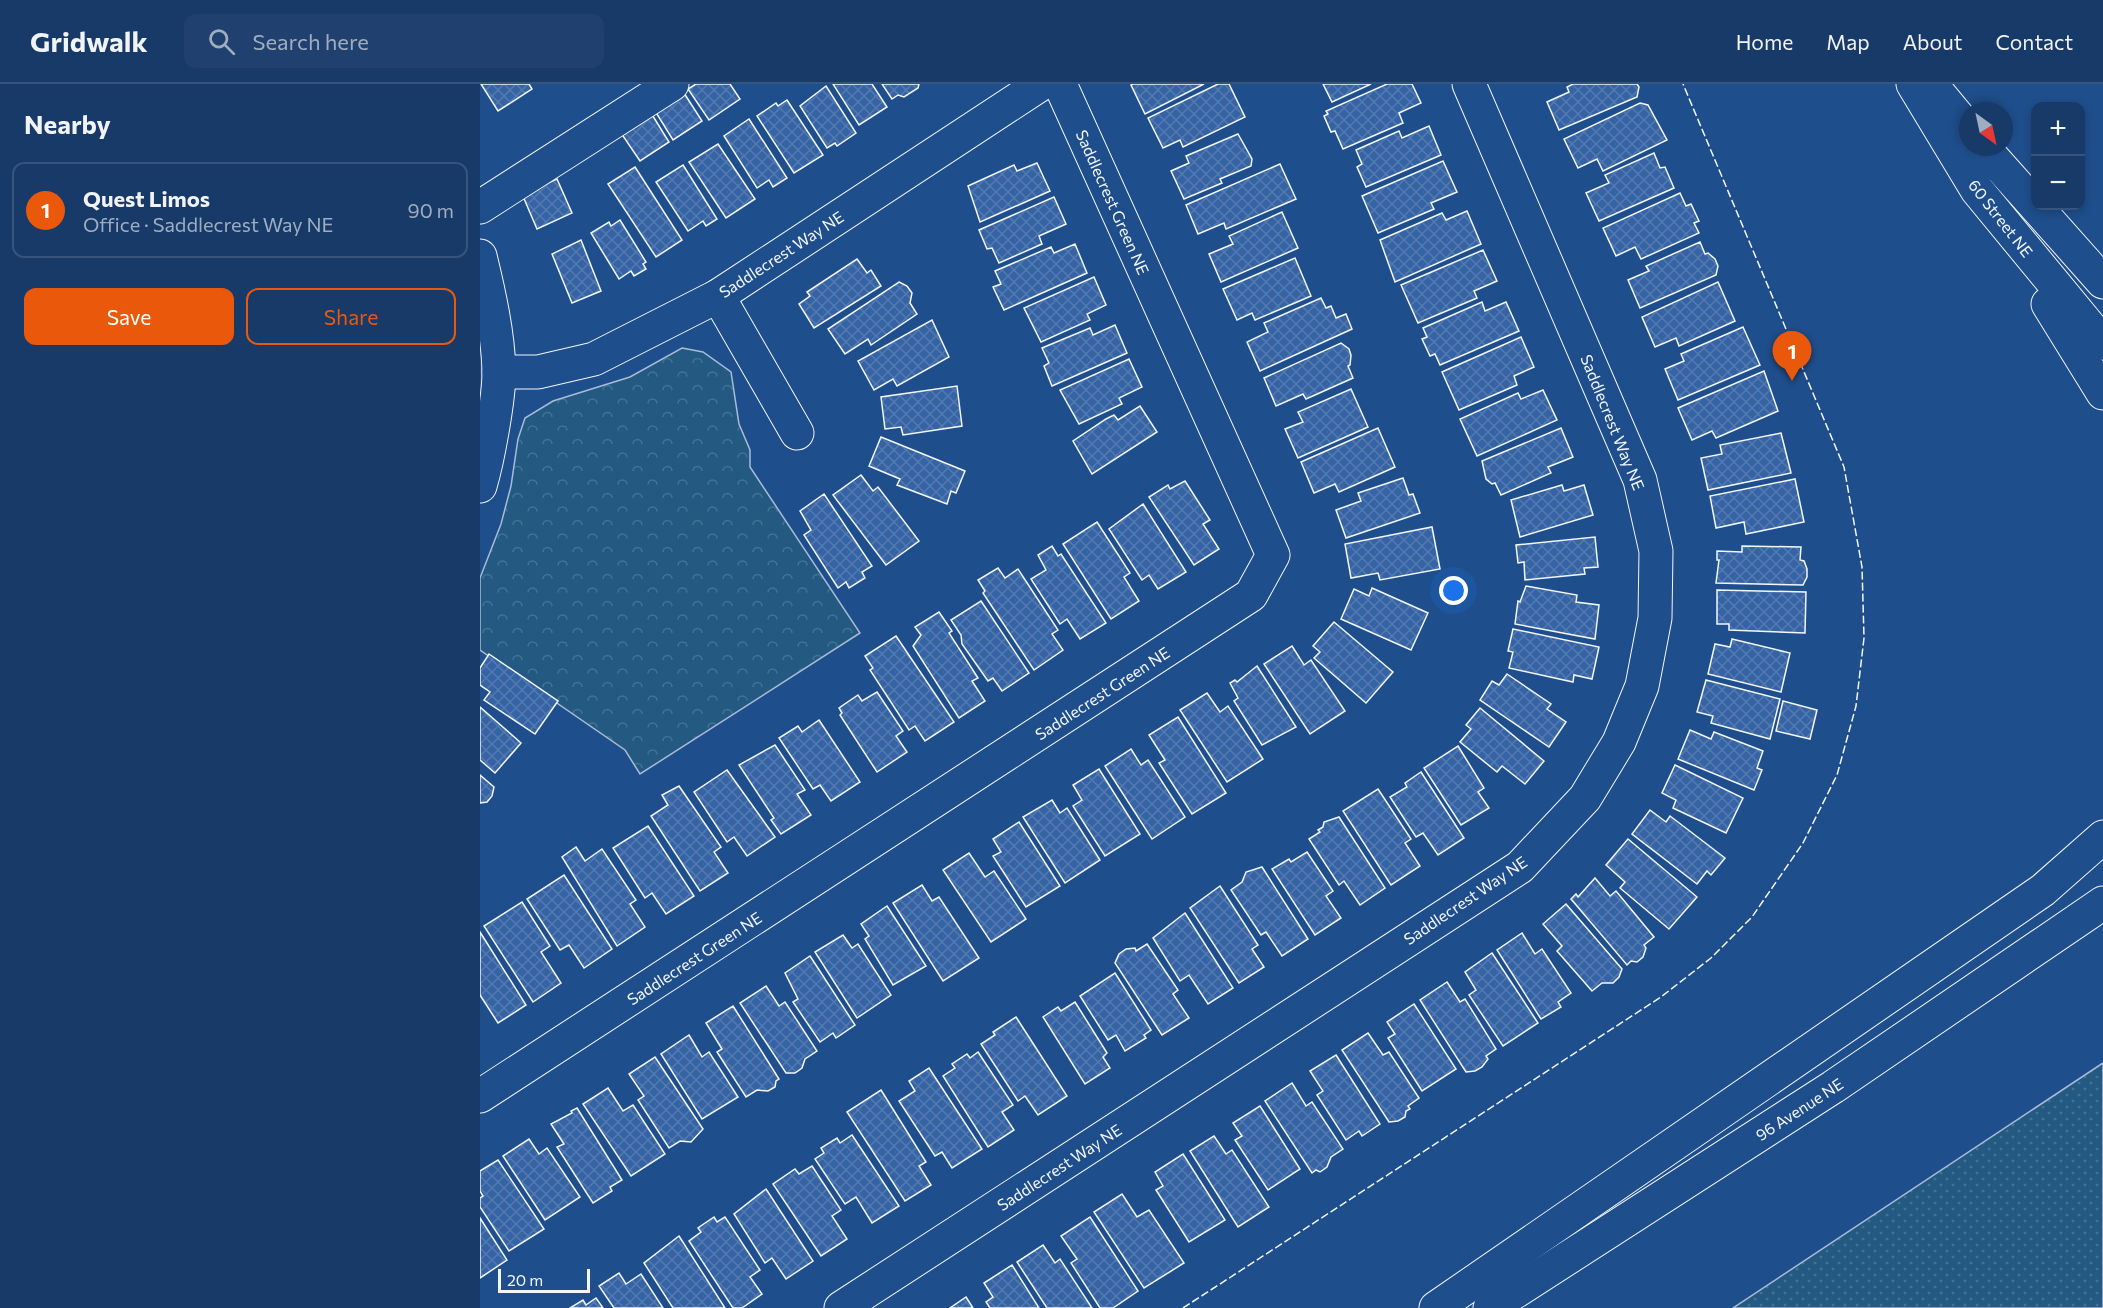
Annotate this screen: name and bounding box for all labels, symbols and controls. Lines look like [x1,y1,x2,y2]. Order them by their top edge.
search box [184,14,604,68]
text: Gridwalk [30,24,148,58]
icon: search [205,25,238,58]
text: Search here [253,28,369,55]
text: Home [1736,29,1793,54]
text: Map [1826,29,1870,54]
text: About [1903,29,1962,54]
text: Contact [1995,29,2073,54]
north arrow [1959,102,2013,156]
map controls [2031,102,2085,210]
button: + [2031,102,2085,156]
text: Nearby [24,108,111,139]
street label: Saddlecrest Green NE [1072,127,1154,277]
button: − [2031,156,2085,210]
street label: 60 Street NE [1965,175,2037,261]
text: Quest Limos [83,185,210,212]
text: 1 [41,198,50,222]
text: 90 m [408,198,454,222]
street label: Saddlecrest Way NE [715,207,847,301]
text: Office · Saddlecrest Way NE [83,212,333,236]
button: Save [24,288,234,345]
button: Share [246,288,456,345]
pin: 1 [1772,332,1812,381]
street label: Saddlecrest Way NE [1577,351,1649,493]
your location [1439,576,1468,605]
street label: Saddlecrest Green NE [1031,642,1173,744]
street label: Saddlecrest Way NE [1400,852,1530,948]
street label: Saddlecrest Green NE [623,907,765,1009]
street label: 96 Avenue NE [1752,1074,1846,1144]
street label: Saddlecrest Way NE [993,1120,1125,1214]
scale bar [498,1266,590,1294]
text: 20 m [507,1270,543,1289]

